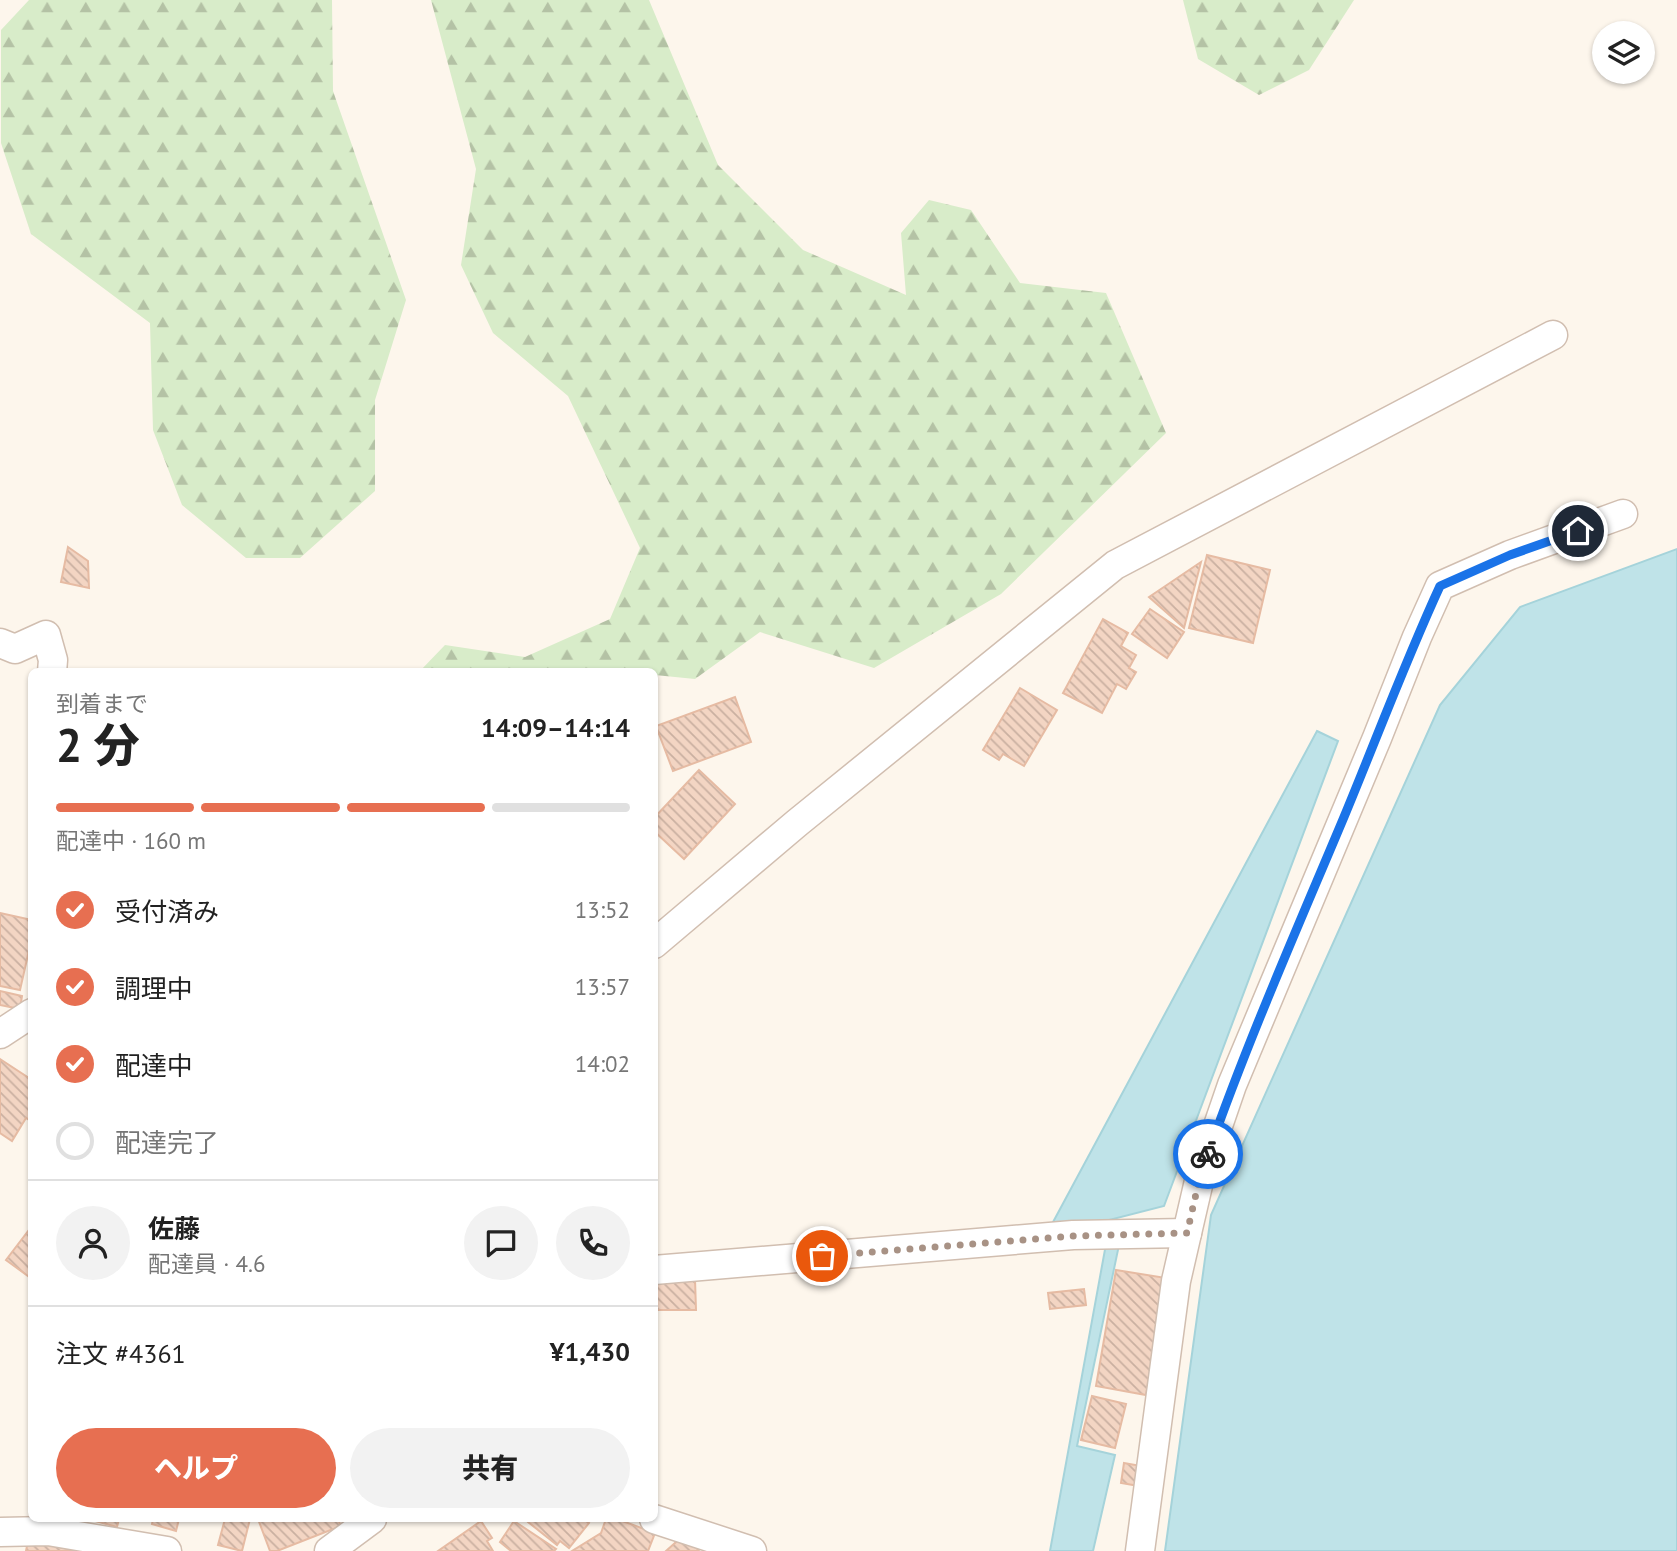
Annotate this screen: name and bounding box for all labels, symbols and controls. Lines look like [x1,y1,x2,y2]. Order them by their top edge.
map controls [1592,21,1655,84]
button: layers [1592,21,1655,84]
pin [1548,501,1608,561]
icon: home [1559,512,1597,550]
text: 到着まで [56,689,148,718]
text: 14:09–14:14 [481,711,630,744]
text: 2 分 [56,715,140,775]
text: 配達中 · 160 m [56,826,206,855]
icon: check [56,891,94,929]
text: 受付済み [115,895,219,928]
text: 13:52 [575,895,630,924]
icon: check [56,968,94,1006]
text: 調理中 [115,972,193,1005]
text: 13:57 [575,972,630,1001]
icon: check [56,1045,94,1083]
text: 配達中 [115,1049,193,1082]
text: 14:02 [575,1049,630,1078]
courier [1173,1119,1243,1189]
text: 配達完了 [115,1126,219,1159]
icon: bike [1189,1135,1227,1173]
button: person [56,1206,130,1280]
button: chat [464,1206,538,1280]
button: phone [556,1206,630,1280]
text: 佐藤 [148,1212,200,1245]
pin [792,1226,852,1286]
icon: bag [803,1237,841,1275]
text: 配達員 · 4.6 [148,1249,265,1278]
text: ¥1,430 [550,1335,630,1368]
text: 注文 #4361 [56,1337,186,1370]
button: ヘルプ [56,1428,336,1508]
button: 共有 [350,1428,630,1508]

